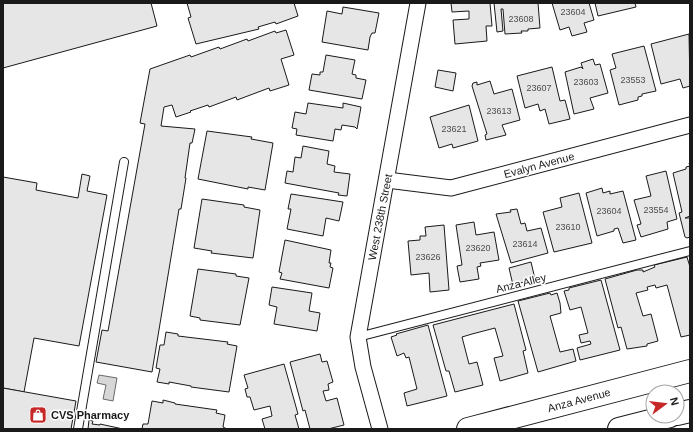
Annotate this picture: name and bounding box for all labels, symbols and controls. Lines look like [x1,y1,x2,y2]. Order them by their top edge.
house number: 23604 [560,7,586,17]
house number: 23608 [508,14,534,24]
house number: 23553 [620,75,646,85]
house number: 23603 [573,77,599,87]
house number: 23607 [526,83,552,93]
house number: 23613 [486,106,512,116]
house number: 23621 [441,124,467,134]
street label: Evalyn Avenue [502,150,576,180]
street label: West 238th Street [366,173,394,261]
house number: 23554 [643,205,669,215]
house number: 23604 [596,206,622,216]
house number: 23610 [555,222,581,232]
house number: 23614 [512,239,538,249]
house number: 23620 [465,243,491,253]
house number: 23626 [415,252,441,262]
street label: Anza Alley [495,271,548,295]
north arrow [645,384,685,424]
street label: Anza Avenue [546,386,612,414]
text: N [668,396,681,407]
shop icon: CVS Pharmacy [28,405,48,425]
place label: CVS Pharmacy [51,409,130,421]

